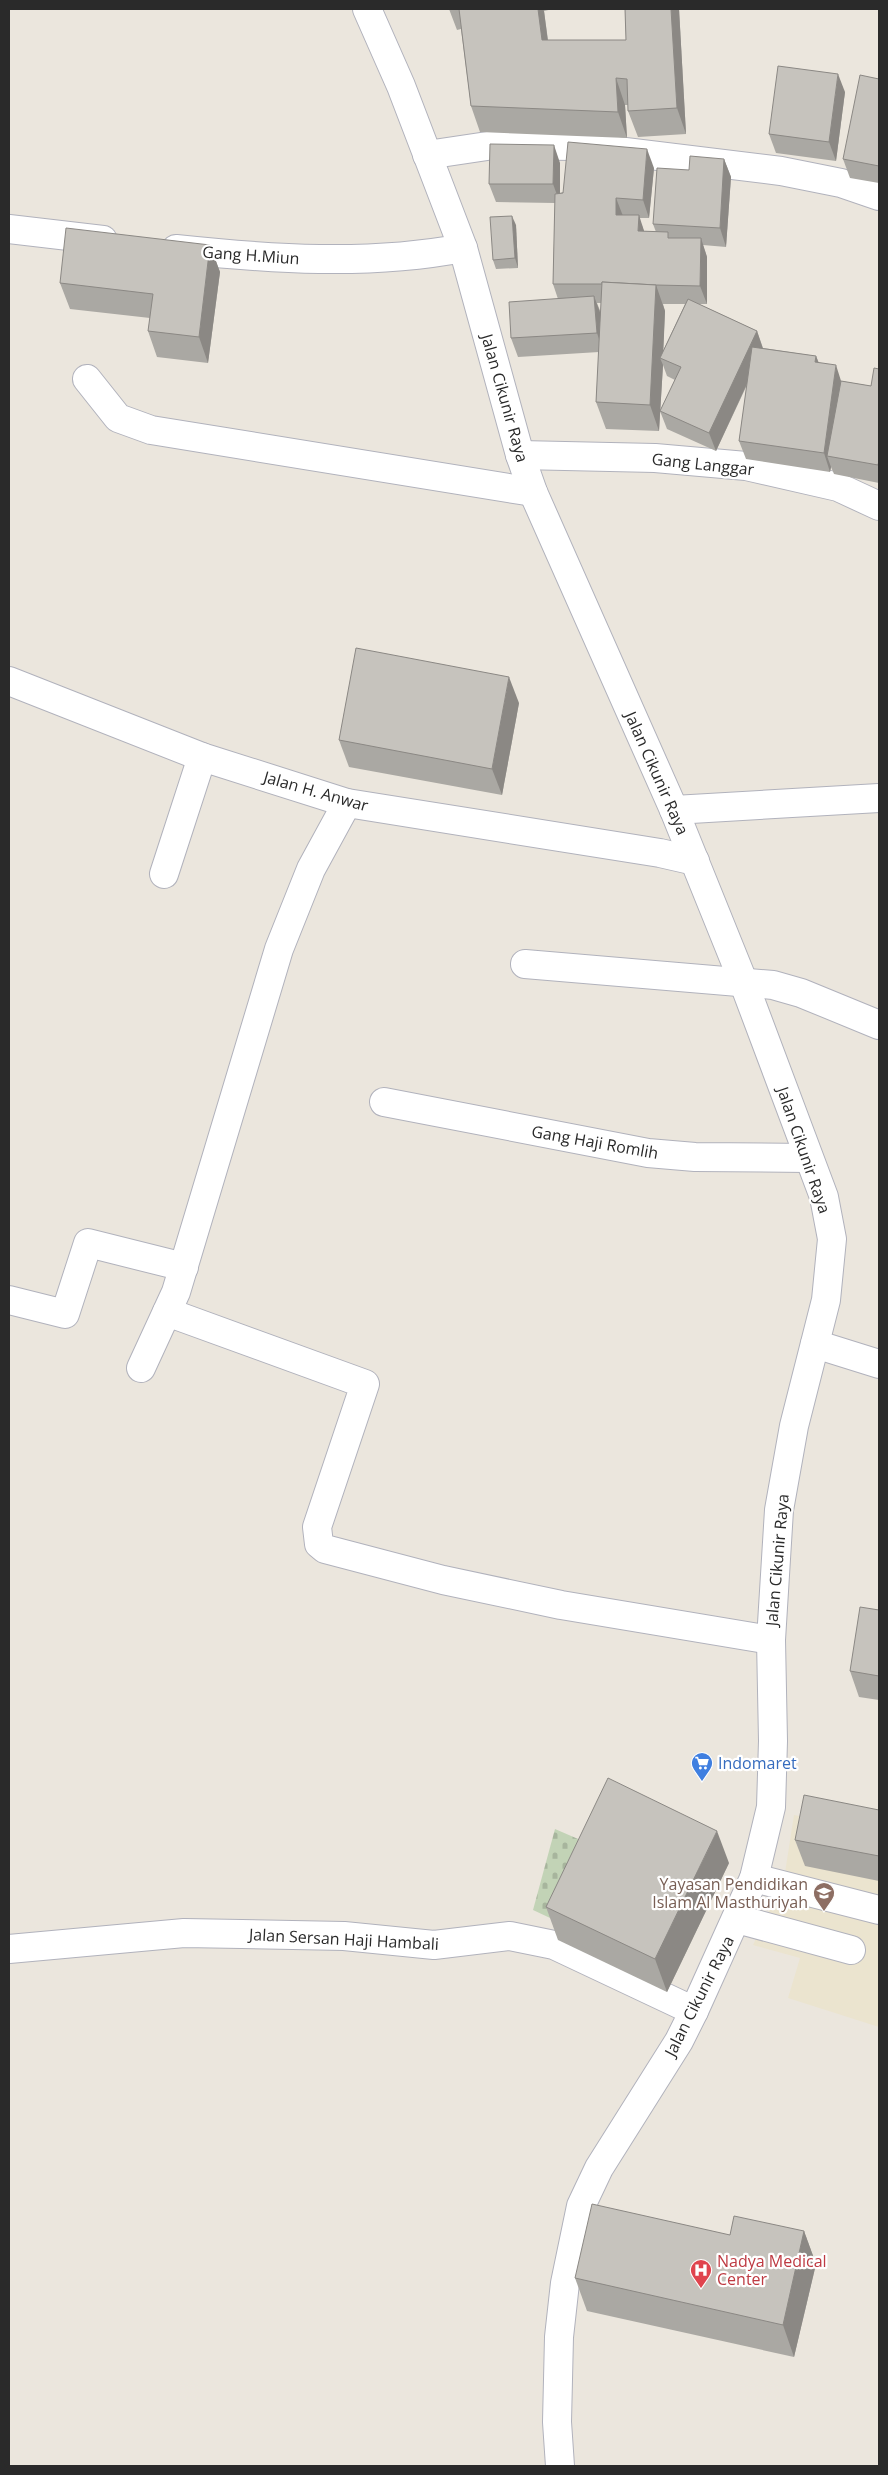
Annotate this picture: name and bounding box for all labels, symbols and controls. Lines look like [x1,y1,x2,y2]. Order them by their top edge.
street label: Gang H.Miun [202,241,300,269]
street label: Jalan Cikunir Raya [476,329,534,465]
street label: Gang Langgar [651,448,756,480]
street label: Jalan Cikunir Raya [619,706,694,838]
street label: Jalan H. Anwar [259,765,371,817]
street label: Jalan Cikunir Raya [771,1082,836,1216]
street label: Gang Haji Romlih [530,1120,660,1164]
street label: Jalan Cikunir Raya [760,1493,794,1629]
supermarket icon: Indomaret [690,1751,714,1782]
place label: Indomaret [718,1752,797,1774]
place label: Yayasan Pendidikan Islam Al Masthuriyah [652,1873,808,1913]
school or university icon: Yayasan Pendidikan Islam Al Masthuriyah [812,1881,836,1912]
street label: Jalan Sersan Haji Hambali [247,1923,439,1955]
street label: Jalan Cikunir Raya [658,1932,739,2062]
place label: Nadya Medical Center [717,2250,827,2290]
hospital icon: Nadya Medical Center [689,2258,713,2289]

